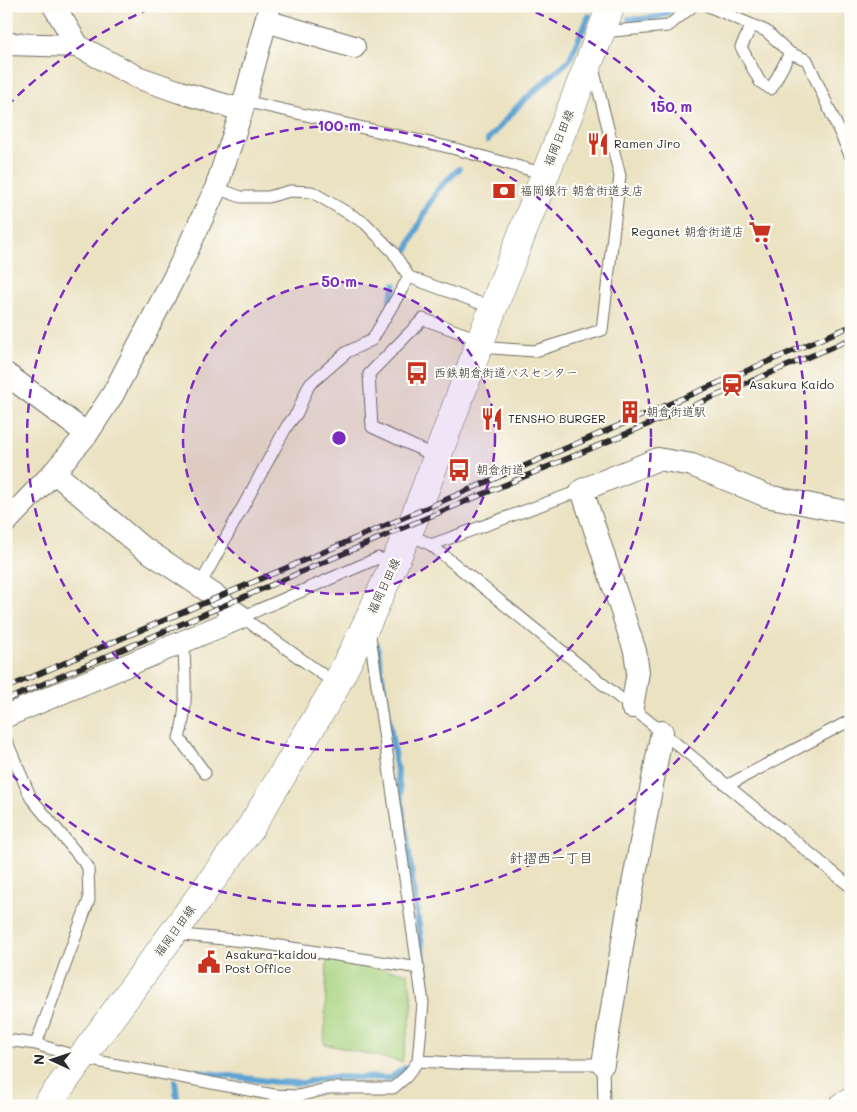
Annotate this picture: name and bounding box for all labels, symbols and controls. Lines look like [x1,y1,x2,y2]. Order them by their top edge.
text: 150 m [650,96,692,116]
street label: 福岡日田線 [539,107,577,168]
text: 100 m [317,115,361,135]
restaurant icon: Ramen Jiro [585,131,611,157]
place label: Ramen Jiro [614,135,680,151]
bank icon: 福岡銀行 朝倉街道支店 [491,178,517,204]
place label: 福岡銀行 朝倉街道支店 [520,182,644,198]
supermarket icon: Reganet 朝倉街道店 [747,219,773,245]
place label: Reganet 朝倉街道店 [631,223,744,239]
text: 50 m [321,271,357,291]
bus stop icon: 西鉄朝倉街道バスセンター [404,360,430,386]
place label: 西鉄朝倉街道バスセンター [434,364,578,380]
station icon: Asakura Kaido [719,372,745,398]
place label: Asakura Kaido [749,376,834,392]
building icon: 朝倉街道駅 [617,399,643,425]
place label: 朝倉街道駅 [646,403,706,419]
restaurant icon: TENSHO BURGER [479,406,505,432]
place label: TENSHO BURGER [508,410,606,426]
centre of rings [330,429,348,447]
bus stop icon: 朝倉街道 [446,457,472,483]
place label: 朝倉街道 [476,461,524,477]
street label: 福岡日田線 [363,555,403,616]
district label: 針摺西一丁目 [509,848,593,867]
street label: 福岡日田線 [150,901,198,959]
place label: Asakura-kaidou Post Office [225,946,317,976]
public building icon: Asakura-kaidou Post Office [196,949,222,975]
north arrow [28,1034,78,1084]
text: N [29,1053,48,1065]

